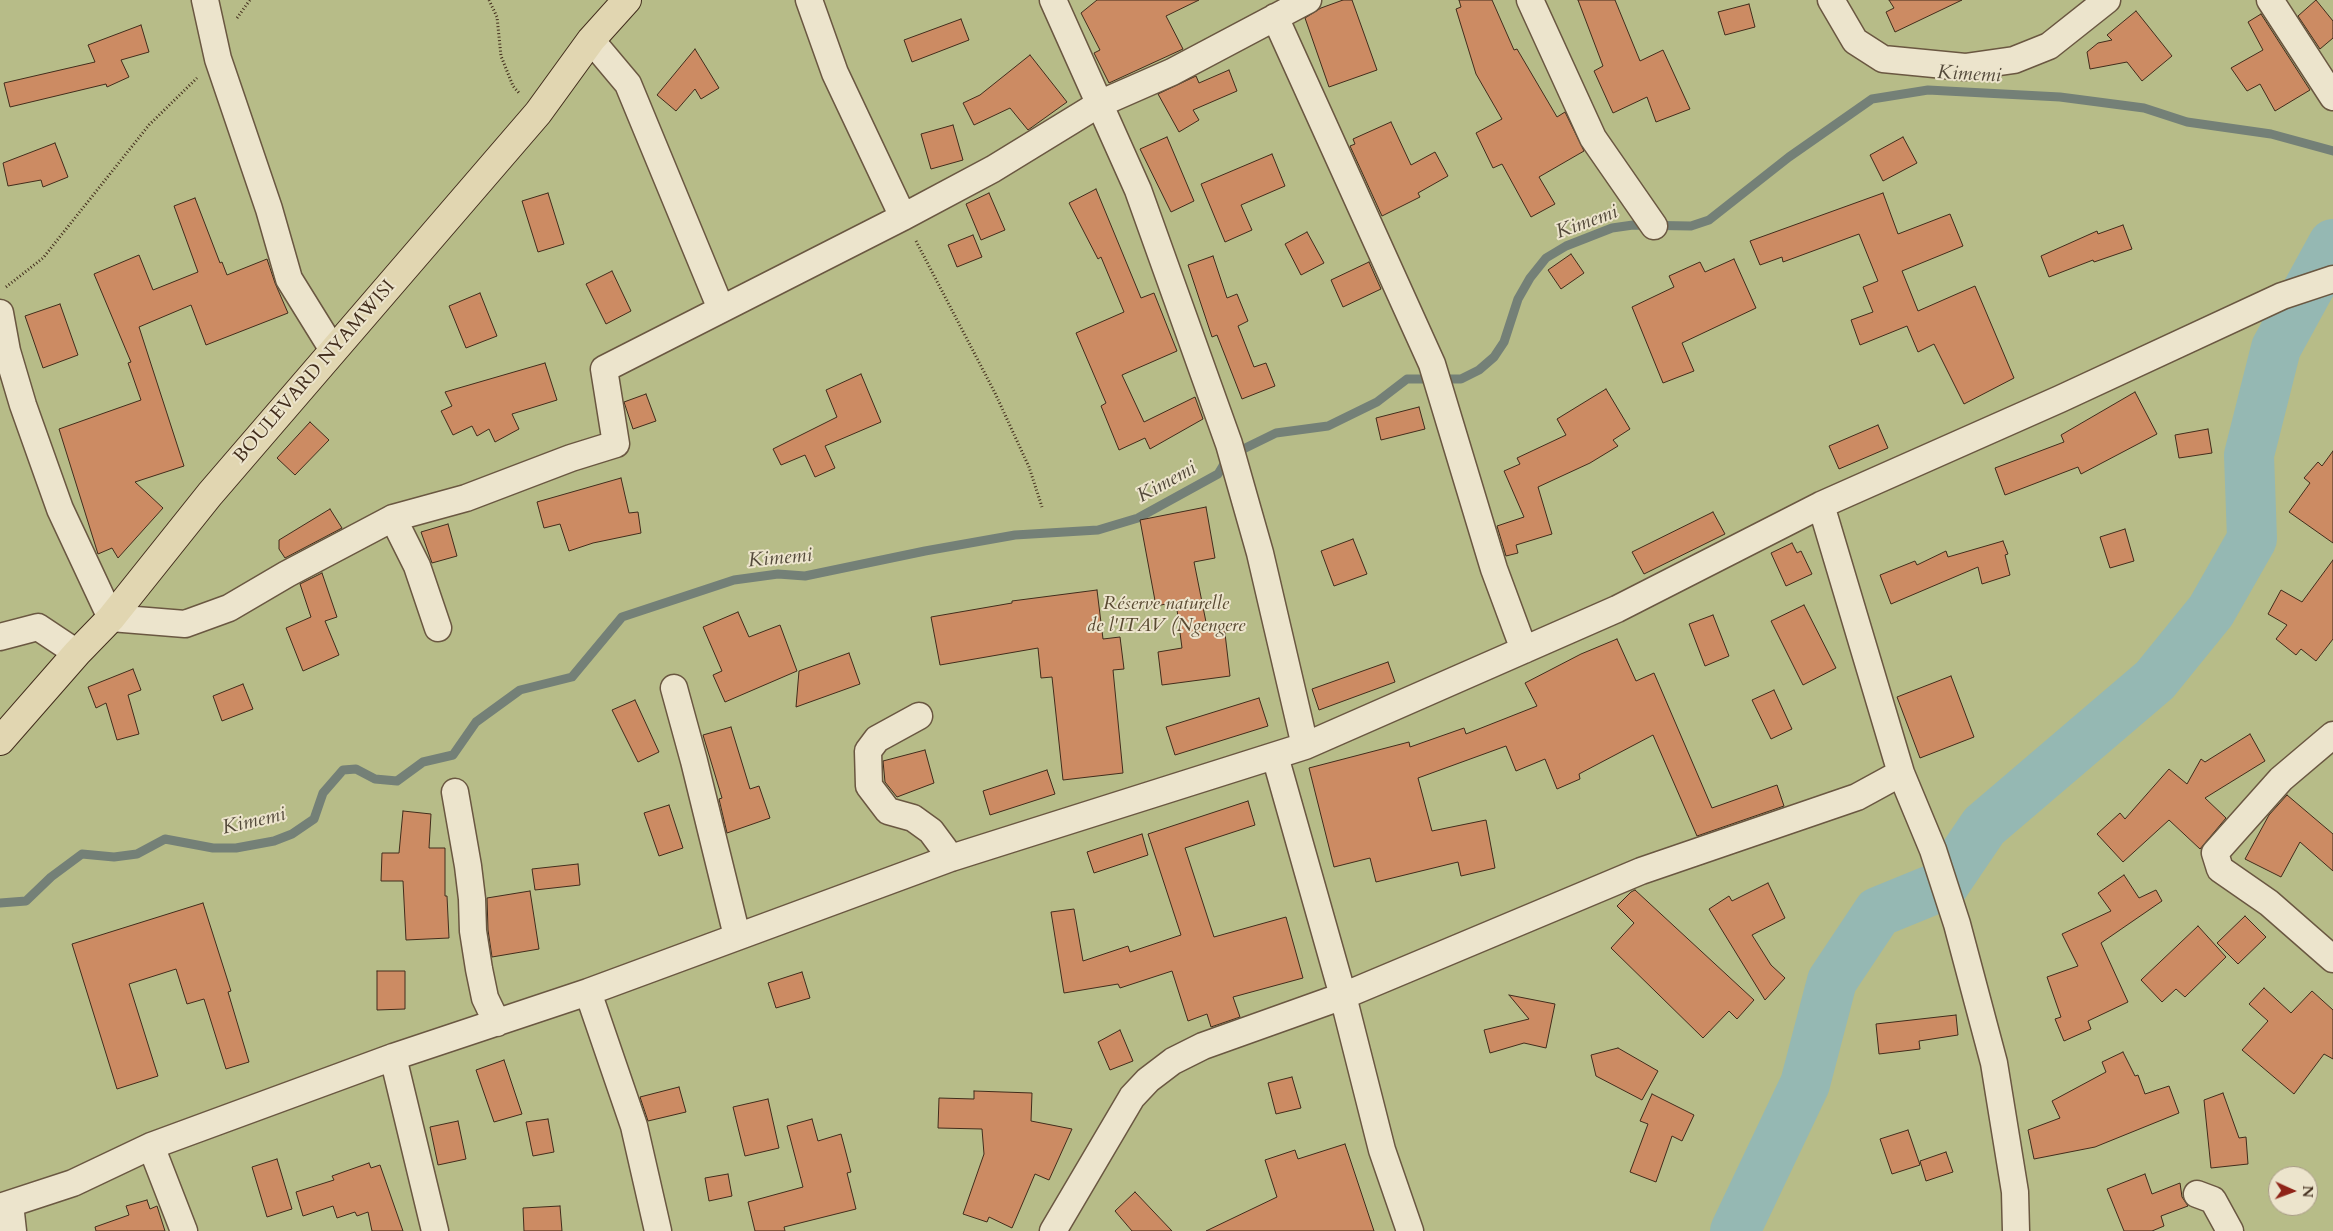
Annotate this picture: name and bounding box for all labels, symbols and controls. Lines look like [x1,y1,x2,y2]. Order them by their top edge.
water label: Kimemi [1936,61,2002,89]
water label: Kimemi [1553,201,1621,245]
street label: BOULEVARD NYAMWISI [229,276,401,468]
water label: Kimemi [1133,457,1201,509]
water label: Kimemi [747,544,813,574]
park label: Réserve naturelle de l'ITAV (Ngengere [1087,594,1245,638]
water label: Kimemi [220,803,288,841]
north arrow [2268,1166,2318,1216]
text: N [2298,1185,2317,1198]

